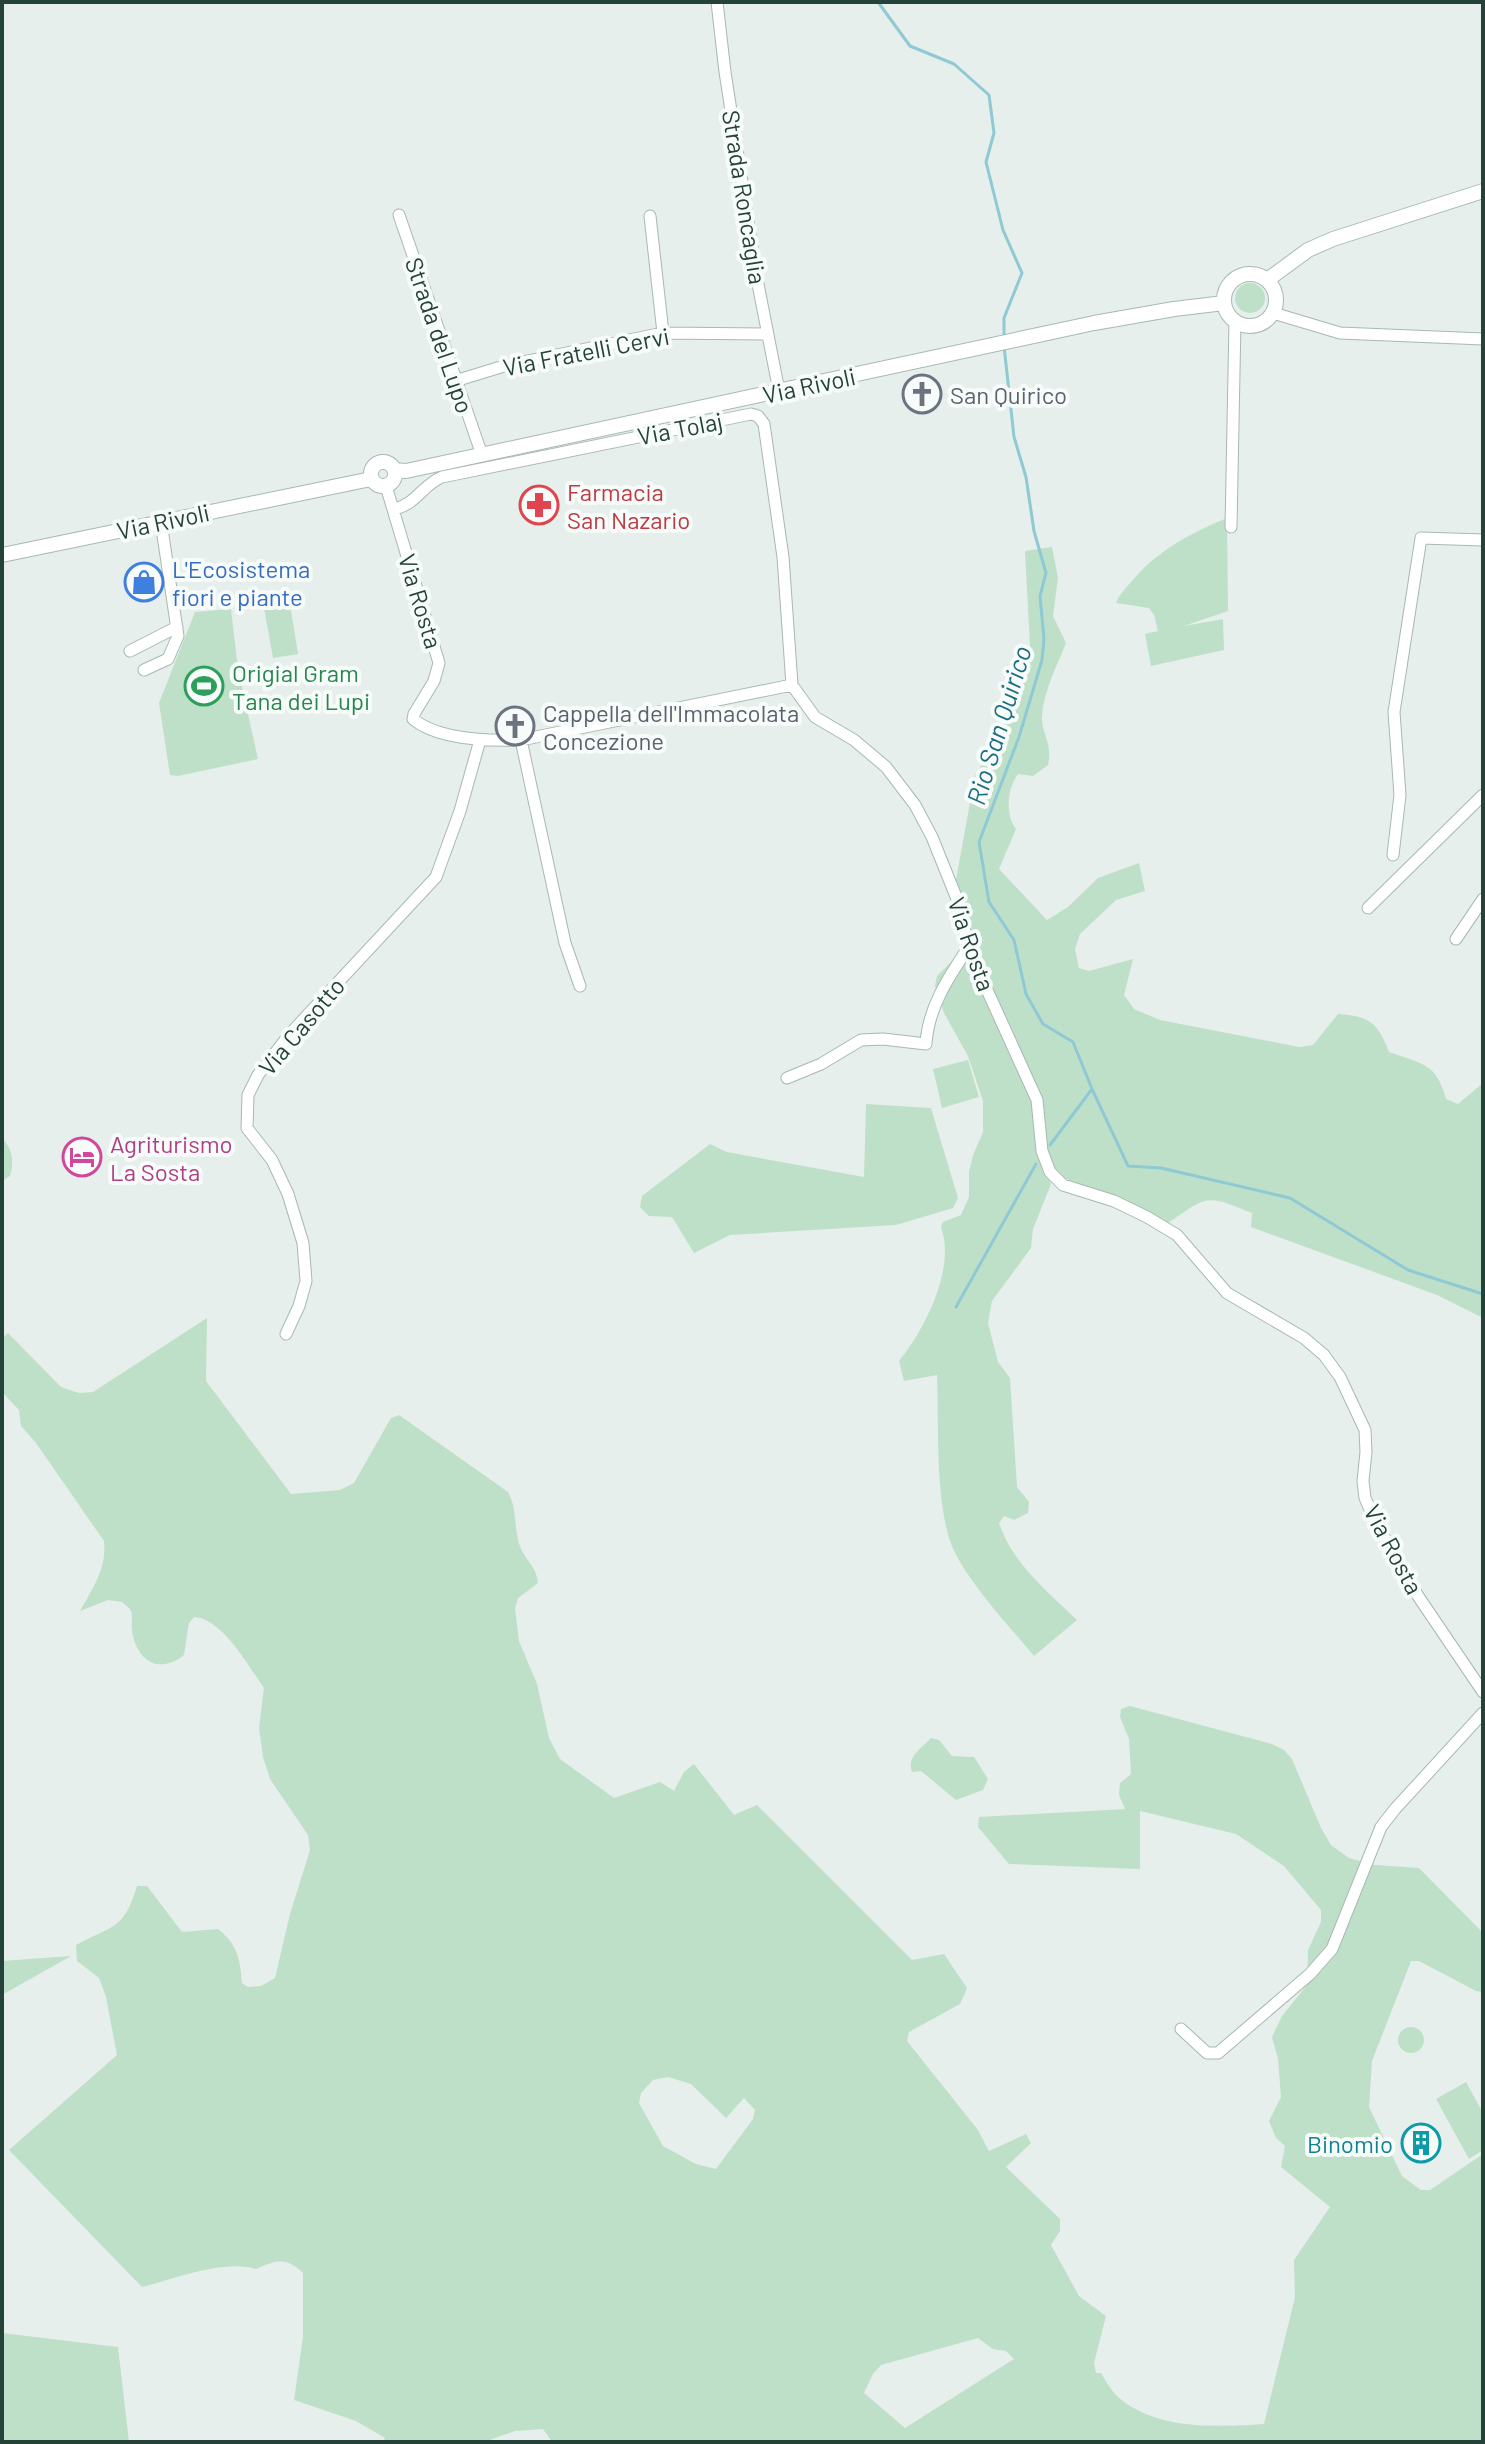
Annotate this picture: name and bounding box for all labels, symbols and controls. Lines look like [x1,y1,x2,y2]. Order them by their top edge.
street label: Strada Roncaglia [717,108,773,286]
street label: Strada del Lupo [400,253,480,417]
street label: Via Fratelli Cervi [500,321,672,381]
street label: Via Rivoli [760,361,858,409]
church icon: San Quirico [901,373,943,415]
place label: San Quirico [950,380,1067,409]
street label: Via Tolaj [635,406,725,450]
place label: Farmacia San Nazario [567,477,690,534]
pharmacy icon: Farmacia San Nazario [518,484,560,526]
street label: Via Rivoli [114,497,212,545]
street label: Via Rosta [393,550,449,652]
place label: L'Ecosistema fiori e piante [172,554,310,611]
shop icon: L'Ecosistema fiori e piante [123,561,165,603]
water label: Rio San Quirico [959,642,1037,808]
place label: Origial Gram Tana dei Lupi [232,658,370,715]
sports icon: Origial Gram Tana dei Lupi [183,665,225,707]
place label: Cappella dell'Immacolata Concezione [543,698,799,755]
church icon: Cappella dell'Immacolata Concezione [494,705,536,747]
street label: Via Rosta [942,893,1002,995]
street label: Via Casotto [252,971,350,1081]
place label: Agriturismo La Sosta [110,1129,233,1186]
hotel icon: Agriturismo La Sosta [61,1136,103,1178]
street label: Via Rosta [1358,1499,1430,1599]
building icon: Binomio [1400,2122,1442,2164]
place label: Binomio [1307,2129,1393,2158]

